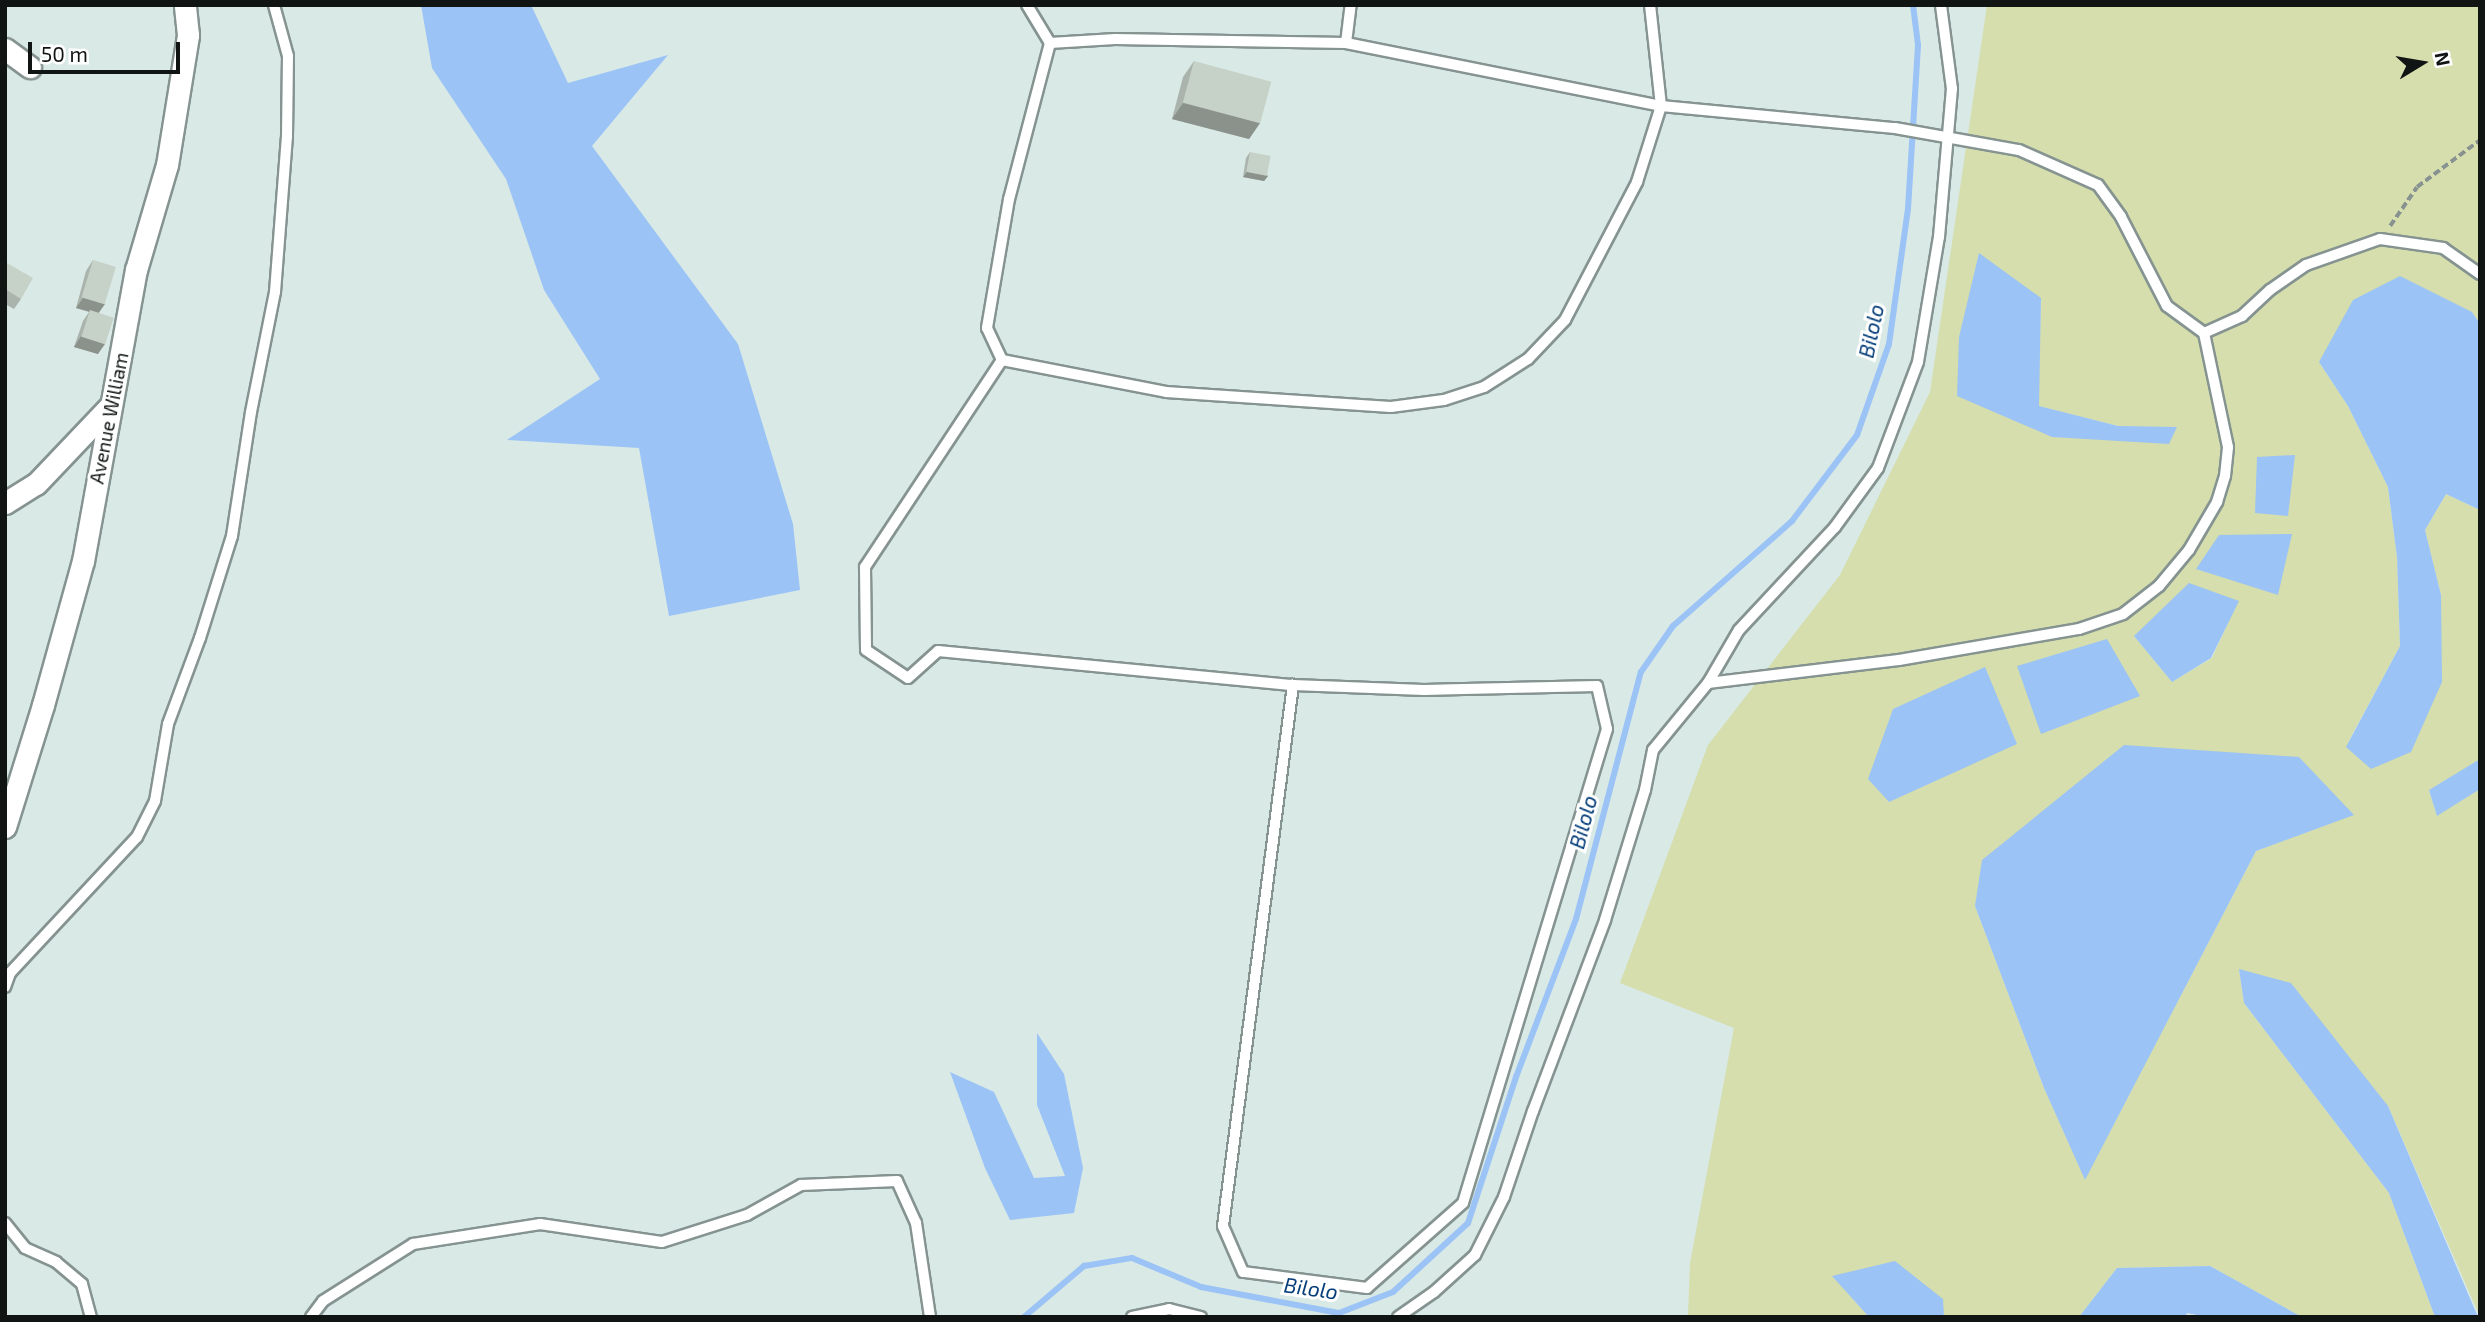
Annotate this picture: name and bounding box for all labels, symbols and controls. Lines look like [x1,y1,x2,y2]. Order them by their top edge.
scale bar [32,28,184,72]
north arrow [2387,28,2457,98]
text: 50 m [41,41,88,66]
text: N [2431,50,2456,68]
water label: Bilolo [1853,302,1889,360]
street label: Avenue William [85,350,133,486]
water label: Bilolo [1564,793,1602,851]
water label: Bilolo [1282,1272,1340,1304]

